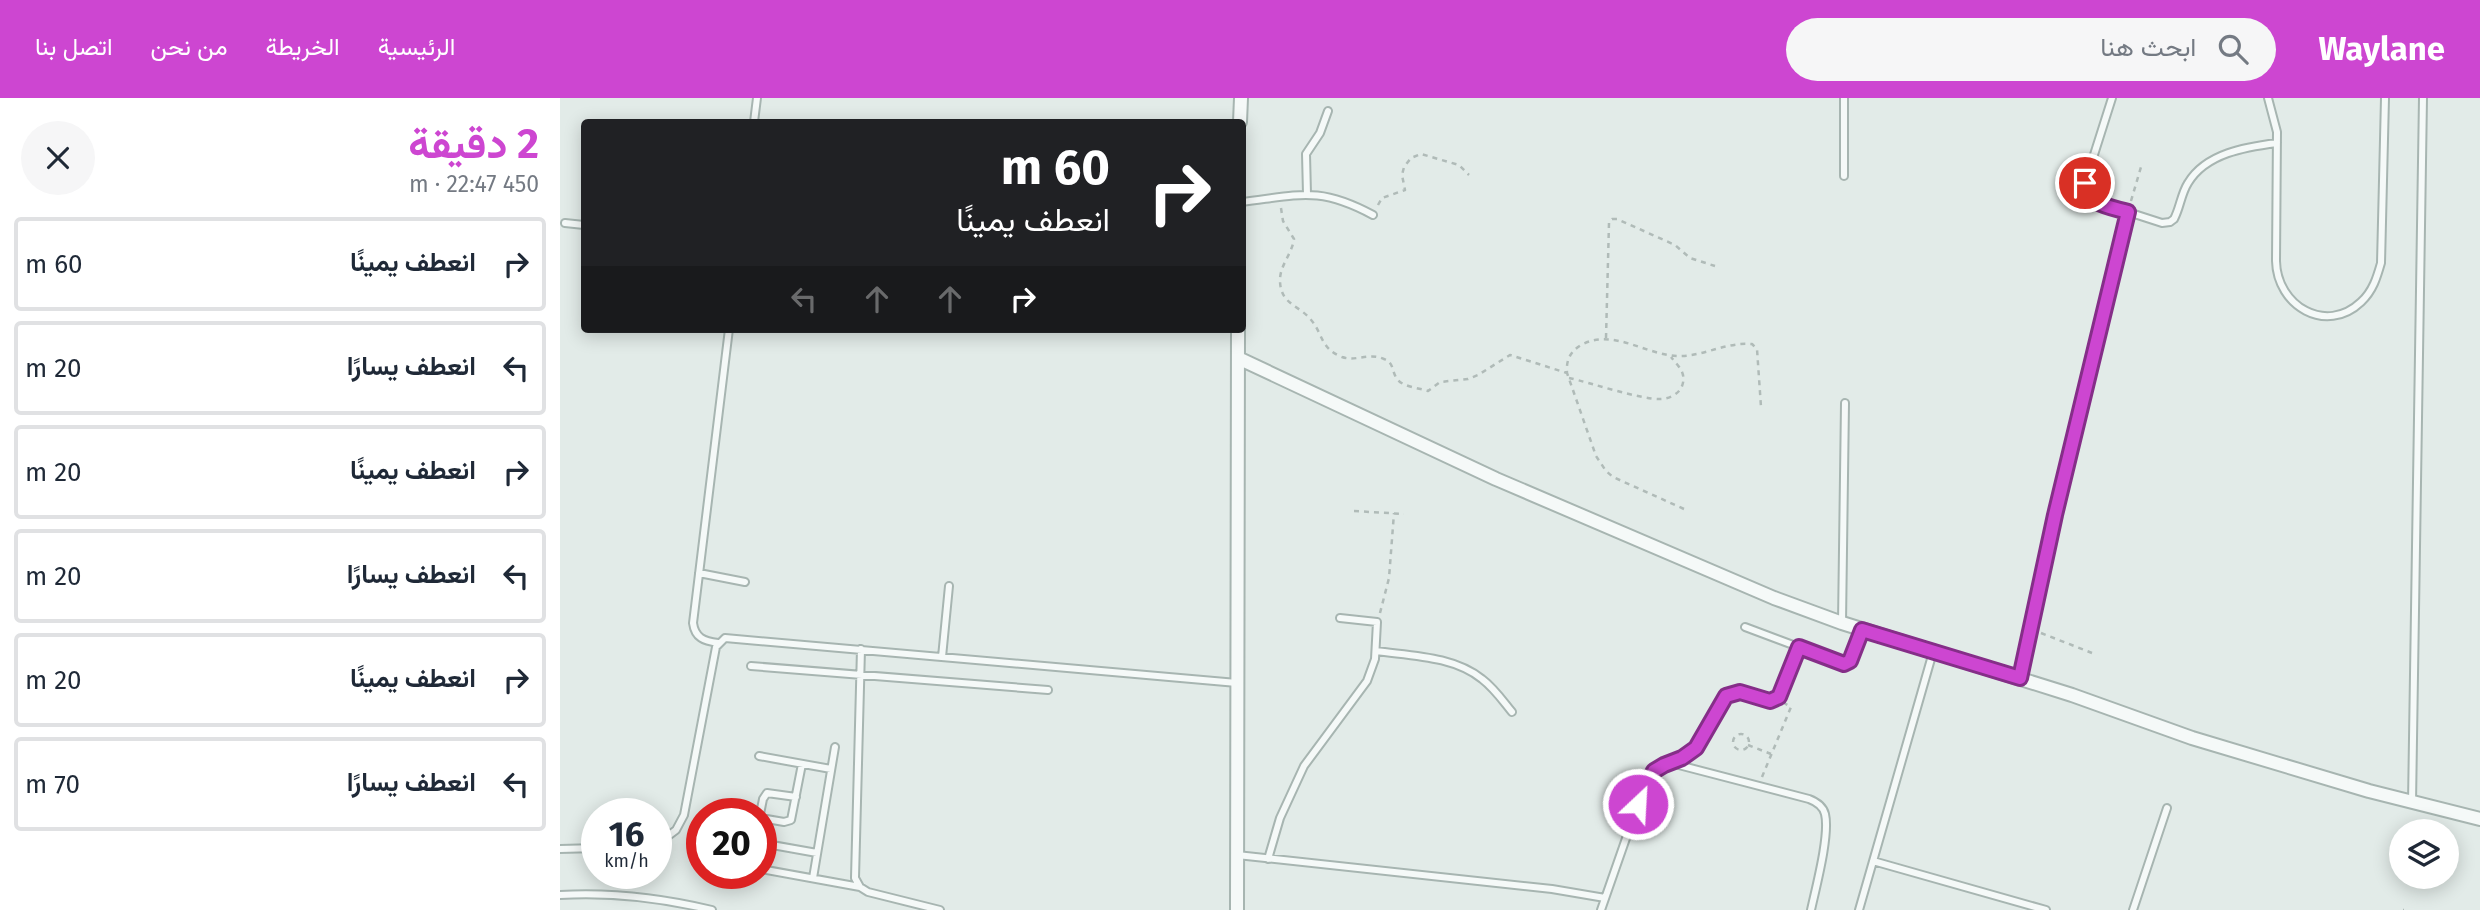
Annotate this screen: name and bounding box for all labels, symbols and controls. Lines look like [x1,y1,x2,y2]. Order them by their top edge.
search box [1786,18,2276,81]
text: Waylane [2318,29,2445,69]
icon: search [2214,30,2252,68]
text: ابحث هنا [2100,32,2196,63]
text: اتصل بنا [35,33,112,61]
text: من نحن [150,33,227,61]
text: الخريطة [265,33,340,61]
text: الرئيسية [378,33,455,61]
text: 2 دقيقة [408,119,539,169]
button: close [21,121,95,195]
text: 60 m [1001,138,1110,197]
icon: right [1134,147,1225,238]
pin [2055,153,2115,213]
icon: arrive [2066,164,2104,202]
text: 450 m · 22:47 [409,170,539,198]
text: انعطف يمينًا [956,201,1110,239]
icon: right [497,245,535,283]
text: انعطف يمينًا [350,247,476,278]
text: 60 m [25,249,83,280]
icon: left [785,280,823,318]
icon: ahead [858,280,896,318]
icon: ahead [931,280,969,318]
icon: right [1004,280,1042,318]
icon: left [497,349,535,387]
text: انعطف يسارًا [347,351,476,382]
text: 20 m [25,353,82,384]
icon: right [497,453,535,491]
text: انعطف يمينًا [350,455,476,486]
text: 20 m [25,457,82,488]
icon: left [497,557,535,595]
text: انعطف يسارًا [347,559,476,590]
text: 20 m [25,561,82,592]
icon: right [497,661,535,699]
text: انعطف يمينًا [350,663,476,694]
text: 20 m [25,665,82,696]
icon: left [497,765,535,803]
text: انعطف يسارًا [347,767,476,798]
position arrow [1601,767,1675,841]
text: 70 m [25,769,80,800]
speed limit sign: 20 [686,798,777,889]
text: 16 [609,813,644,855]
map controls [2389,819,2459,889]
button: layers [2389,819,2459,889]
text: km/h [604,850,649,872]

